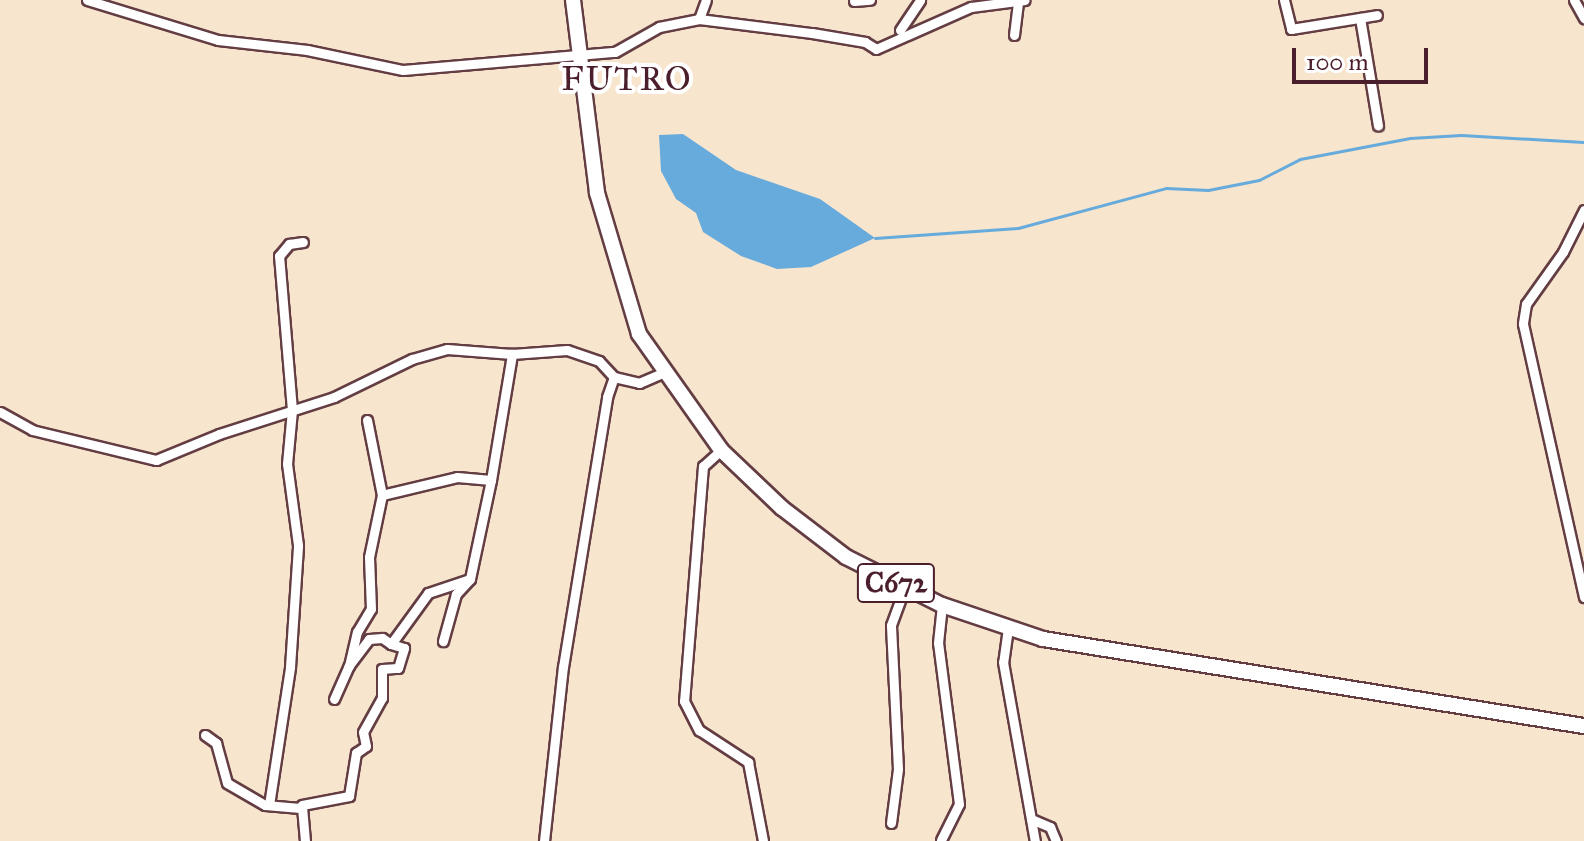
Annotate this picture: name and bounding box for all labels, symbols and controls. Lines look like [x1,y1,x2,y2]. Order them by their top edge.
scale bar [1296,32,1432,82]
text: 100 m [1306,47,1369,77]
district label: FUTRO [561,59,693,99]
road number: C672 [856,559,936,607]

